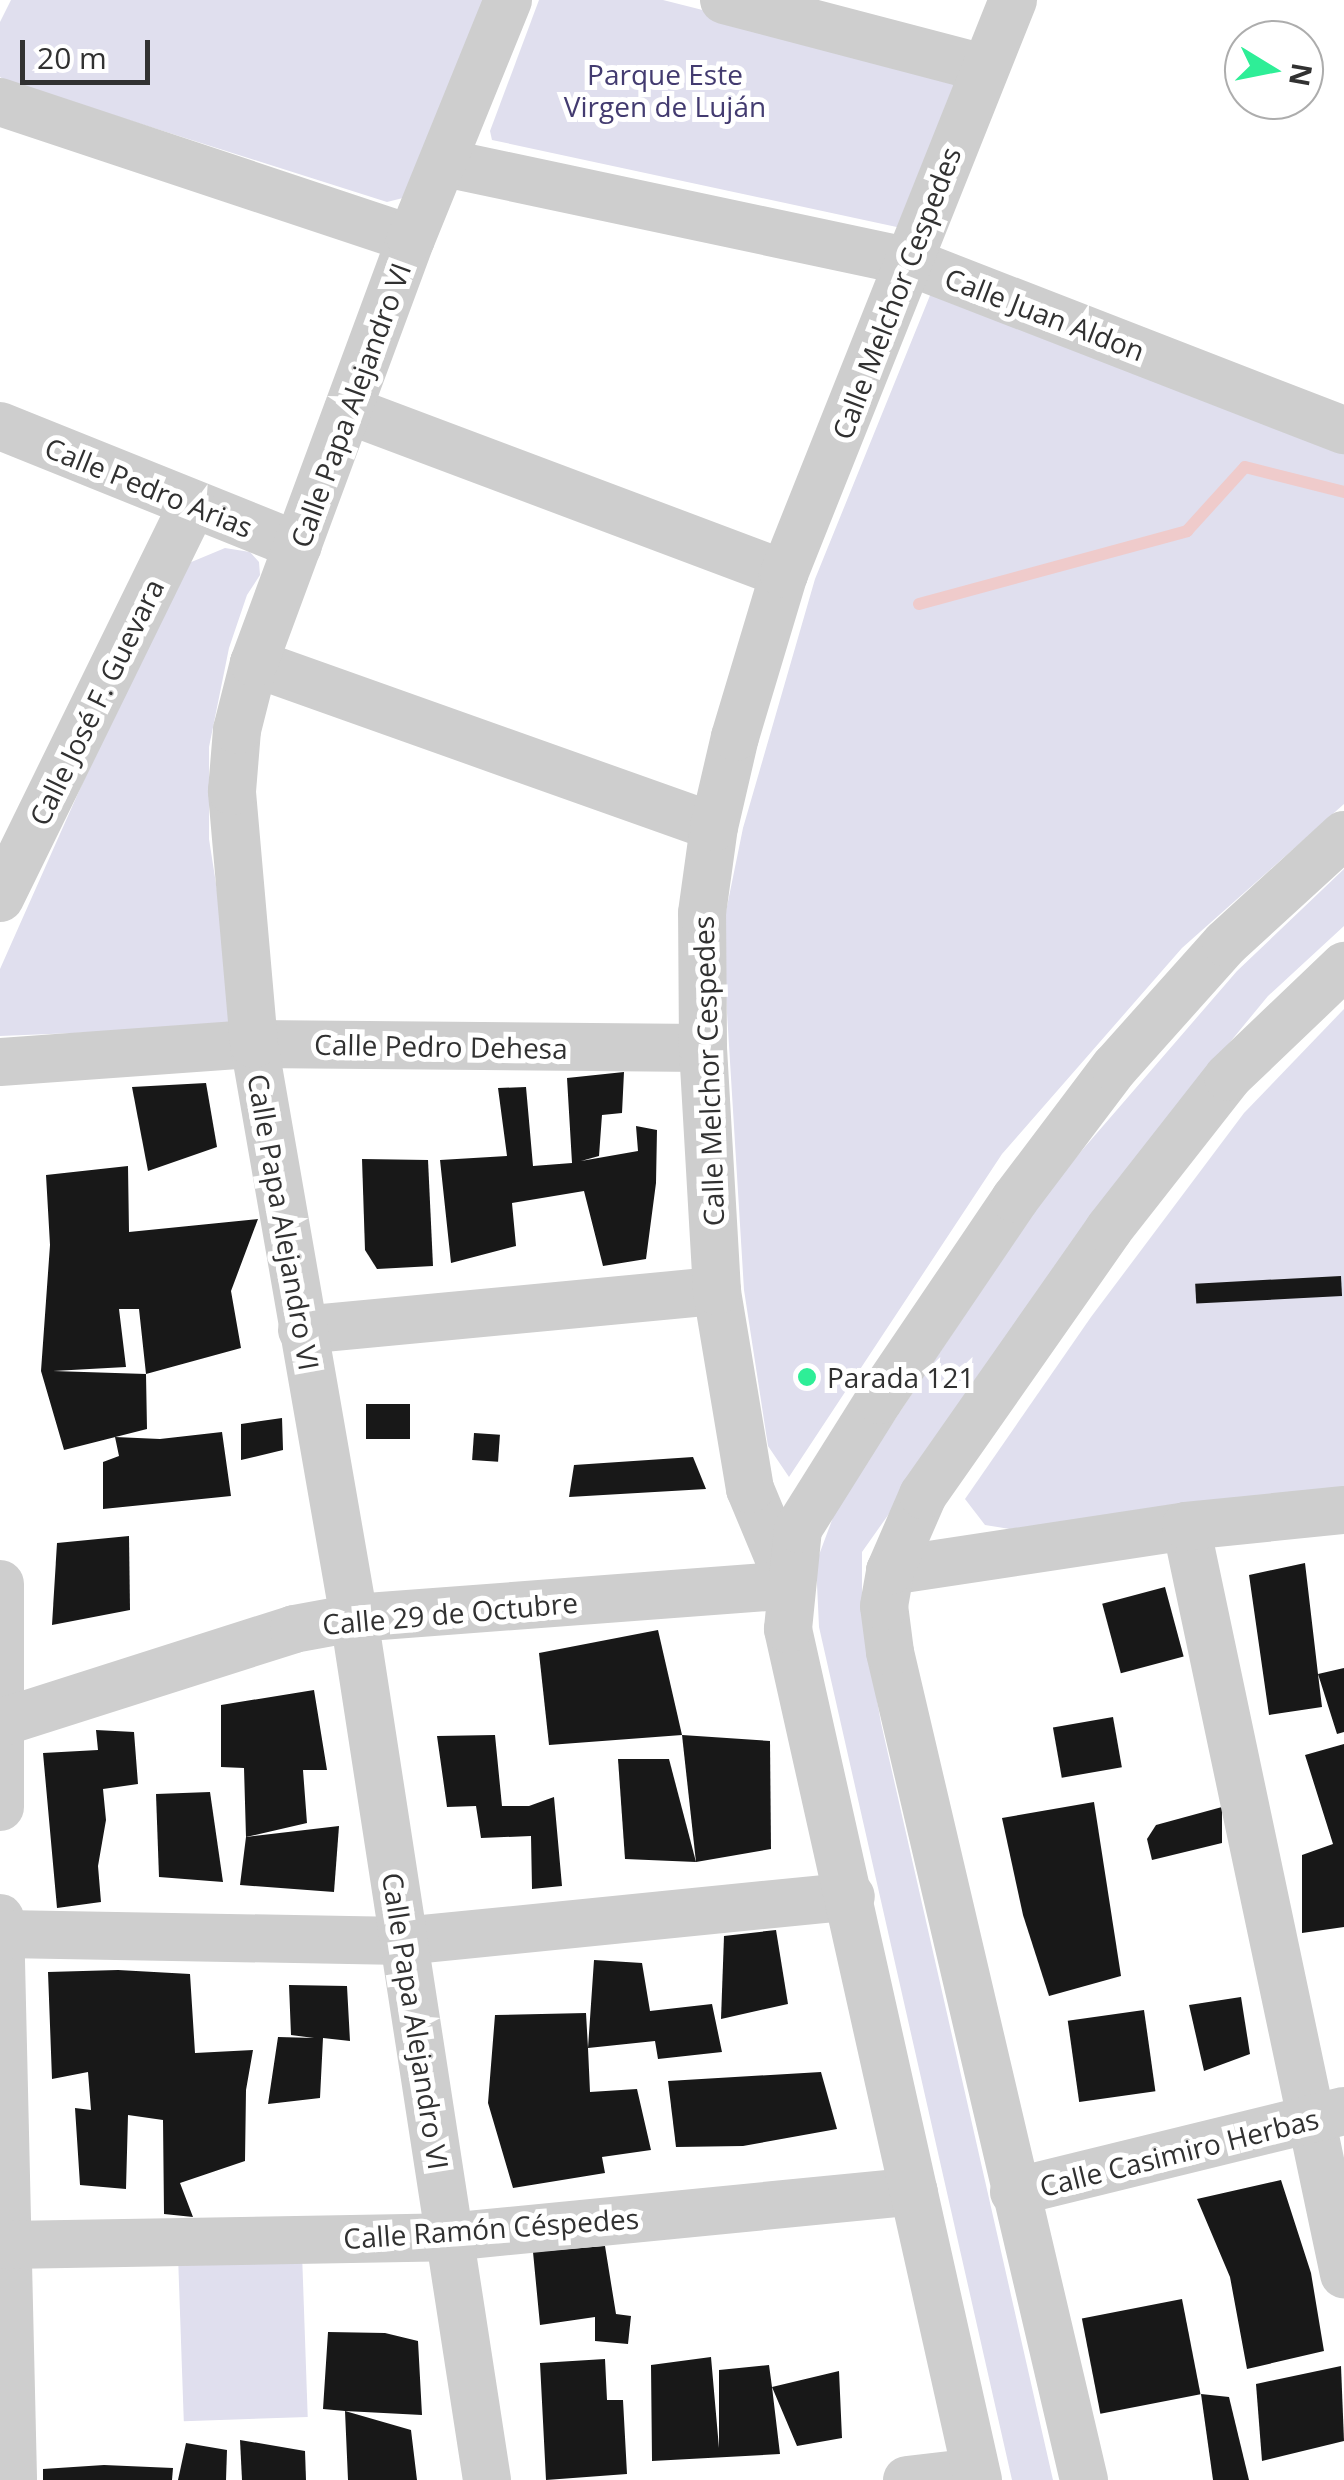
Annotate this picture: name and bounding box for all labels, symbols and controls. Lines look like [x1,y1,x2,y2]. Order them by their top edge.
scale bar [25,20,155,82]
north arrow [1224,20,1324,120]
text: 20 m [37,37,107,78]
park label: Parque Este Virgen de Luján [564,57,766,123]
text: N [1281,60,1322,89]
street label: Calle Melchor Cespedes [825,142,967,444]
street label: Calle Papa Alejandro VI [283,258,417,552]
street label: Calle Juan Aldon [941,261,1149,367]
street label: Calle Pedro Arias [40,430,258,544]
street label: Calle José F. Guevara [22,573,170,831]
street label: Calle Melchor Cespedes [686,915,730,1227]
street label: Calle Pedro Dehesa [314,1027,568,1065]
street label: Calle Papa Alejandro VI [241,1071,327,1373]
place label: Parada 121 [827,1360,974,1394]
marker: Parada 121 [796,1366,818,1388]
street label: Calle 29 de Octubre [321,1585,579,1641]
street label: Calle Papa Alejandro VI [376,1870,456,2172]
street label: Calle Casimiro Herbas [1036,2101,1322,2203]
street label: Calle Ramón Céspedes [342,2201,640,2255]

